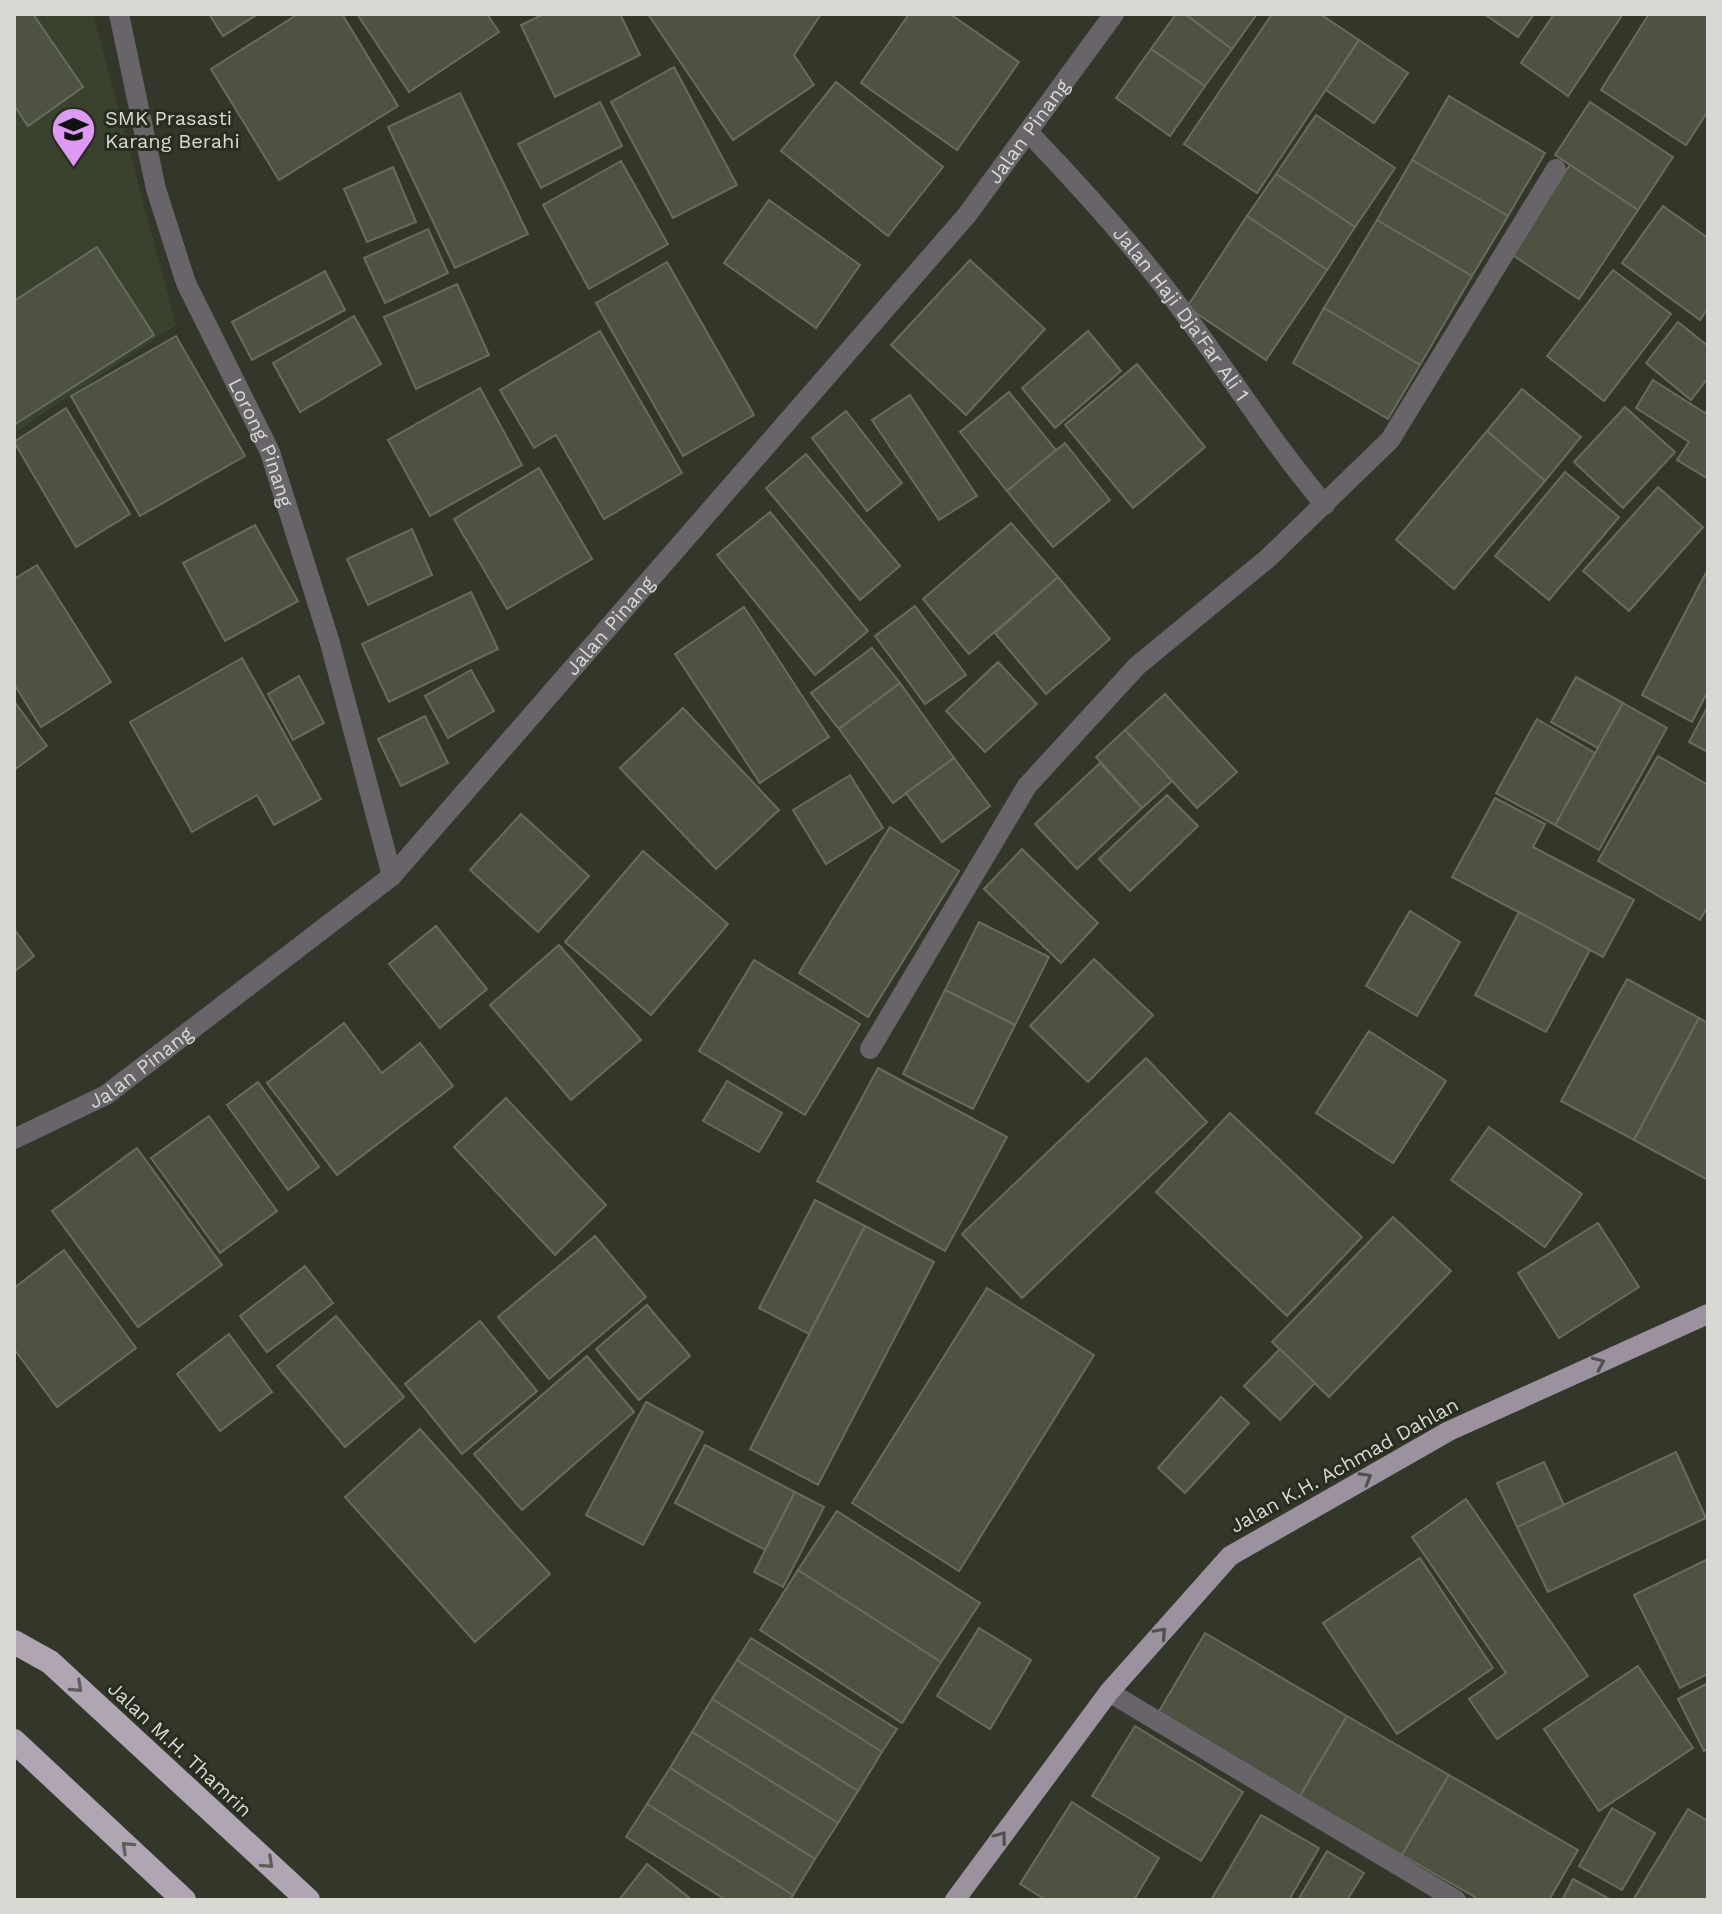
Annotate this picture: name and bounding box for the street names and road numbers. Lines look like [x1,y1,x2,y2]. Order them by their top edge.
street label: Jalan Pinang [982,74,1074,188]
street label: Jalan Haji Dja'Far Ali 1 [1108,221,1255,405]
street label: Lorong Pinang [223,374,299,510]
street label: Jalan Pinang [560,571,660,680]
street label: Jalan Pinang [85,1021,197,1113]
street label: Jalan K.H. Achmad Dahlan [1225,1392,1463,1538]
street label: Jalan M.H. Thamrin [103,1676,257,1822]

